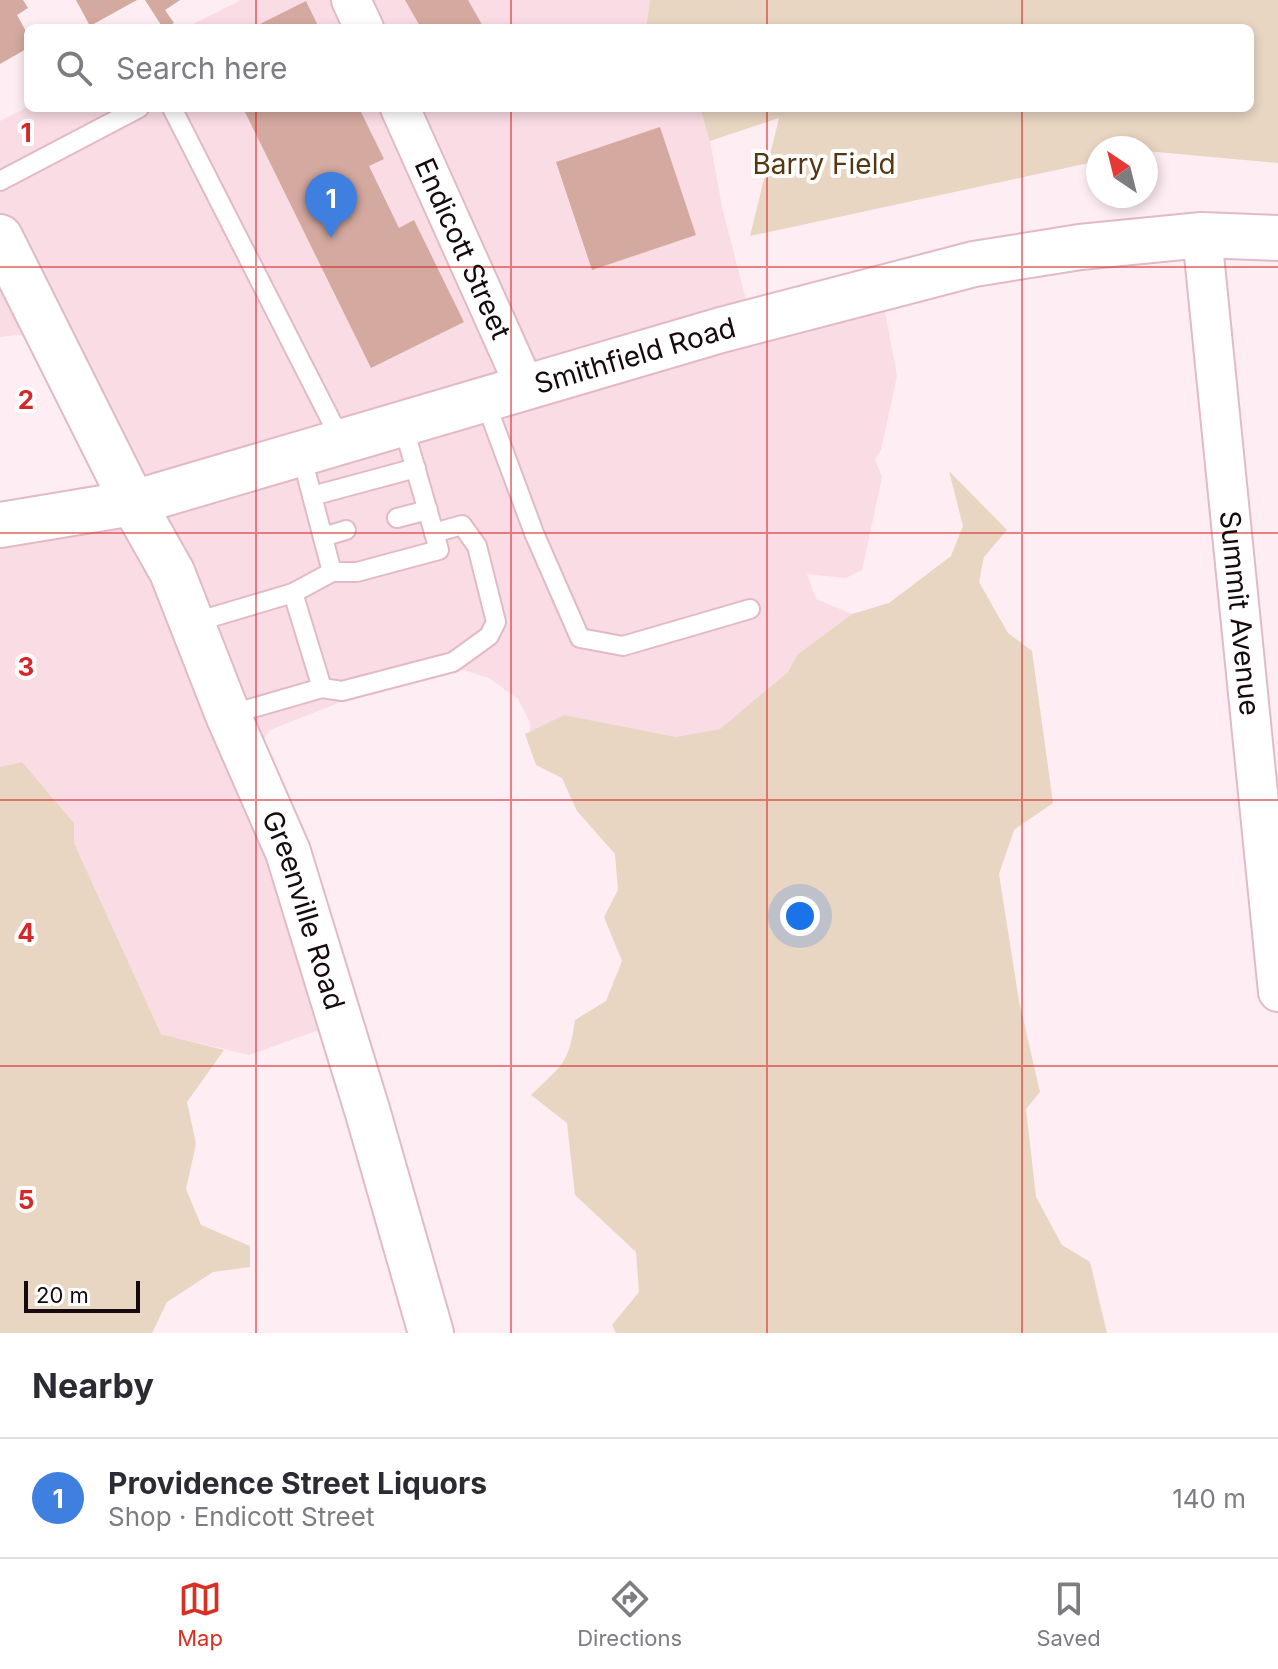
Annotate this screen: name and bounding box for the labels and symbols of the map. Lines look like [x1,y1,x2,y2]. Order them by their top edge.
text: 1 [20,117,32,148]
north arrow [1086,136,1158,208]
park label: Barry Field [752,147,896,181]
street label: Endicott Street [408,153,518,344]
pin: 1 [305,172,357,238]
street label: Smithfield Road [530,310,739,401]
text: 2 [18,384,34,415]
street label: Summit Avenue [1213,509,1267,717]
text: 3 [18,651,34,682]
street label: Greenville Road [255,805,352,1014]
your location [780,896,820,936]
text: 4 [17,917,35,948]
text: 5 [18,1184,34,1215]
scale bar [24,1277,140,1313]

